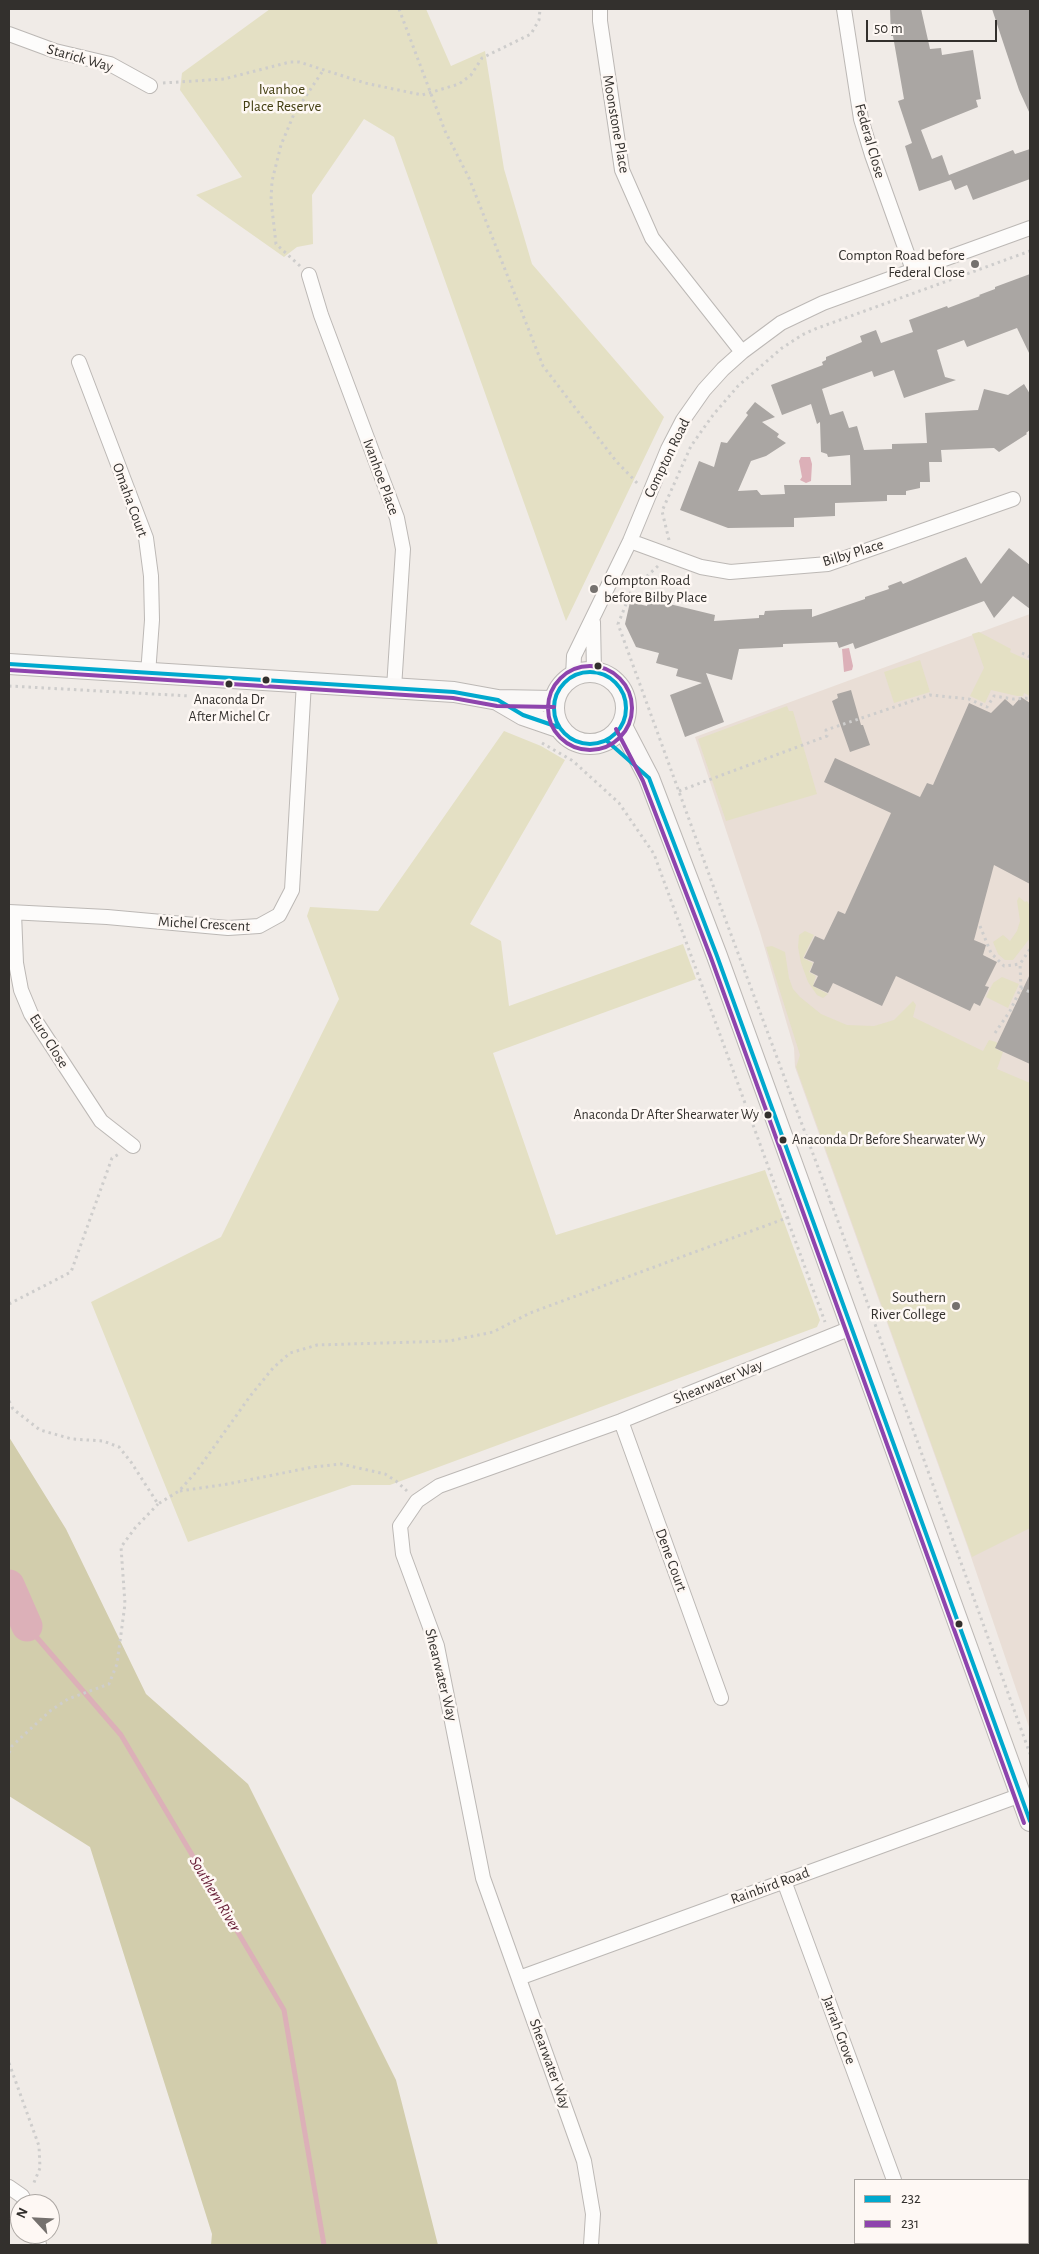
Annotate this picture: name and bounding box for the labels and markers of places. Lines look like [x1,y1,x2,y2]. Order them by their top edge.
place label: Compton Road before Federal Close [838,246,965,281]
marker: Compton Road before Federal Close [969,258,981,270]
place label: Compton Road before Bilby Place [604,571,707,606]
marker: Compton Road before Bilby Place [588,583,600,595]
unlabelled marker [593,661,603,671]
unlabelled marker [261,675,271,685]
marker: Anaconda Dr After Michel Cr [224,679,234,689]
place label: Anaconda Dr After Michel Cr [189,692,269,724]
place label: Anaconda Dr After Shearwater Wy [574,1107,759,1123]
marker: Anaconda Dr After Shearwater Wy [763,1110,773,1120]
place label: Anaconda Dr Before Shearwater Wy [792,1132,985,1148]
marker: Anaconda Dr Before Shearwater Wy [778,1135,788,1145]
place label: Southern River College [870,1288,946,1323]
marker: Southern River College [950,1300,962,1312]
unlabelled marker [954,1619,964,1629]

